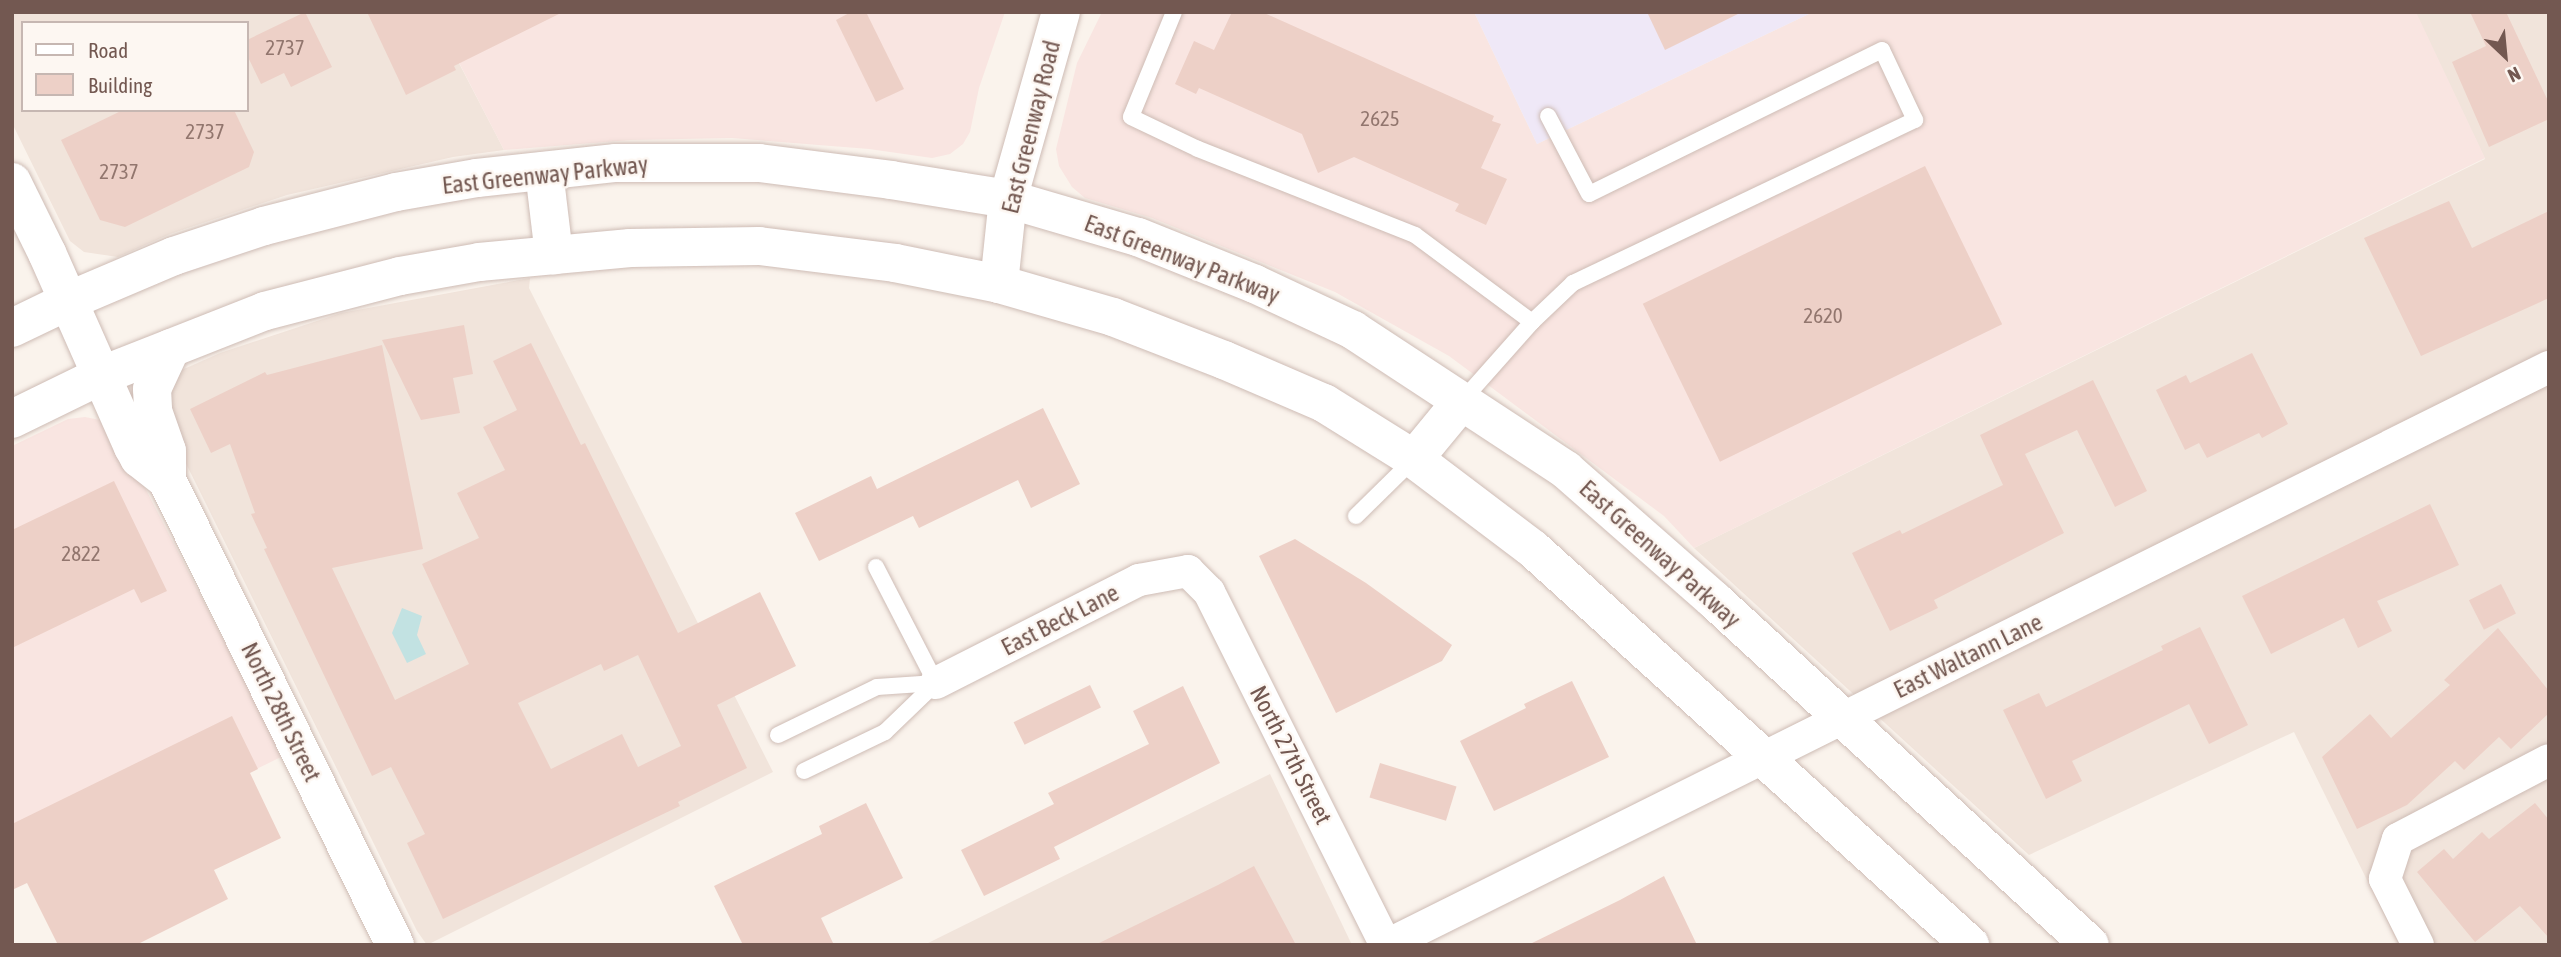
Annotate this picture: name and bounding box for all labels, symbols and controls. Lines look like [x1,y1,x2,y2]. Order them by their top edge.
legend [21,21,248,112]
north arrow [2470,21,2540,91]
house number: 2737 [265,34,305,60]
street label: East Greenway Road [996,37,1066,217]
text: Road [88,38,128,62]
text: N [2504,63,2524,87]
text: Building [88,73,152,97]
house number: 2625 [1360,105,1400,131]
house number: 2737 [185,118,225,144]
street label: East Greenway Parkway [441,150,649,200]
house number: 2737 [99,158,139,184]
street label: East Greenway Parkway [1080,208,1284,310]
house number: 2620 [1803,302,1843,328]
street label: East Greenway Parkway [1574,474,1746,634]
house number: 2822 [61,540,101,566]
street label: East Beck Lane [996,578,1124,662]
street label: East Waltann Lane [1889,608,2047,704]
street label: North 28th Street [235,638,327,786]
street label: North 27th Street [1244,681,1338,829]

